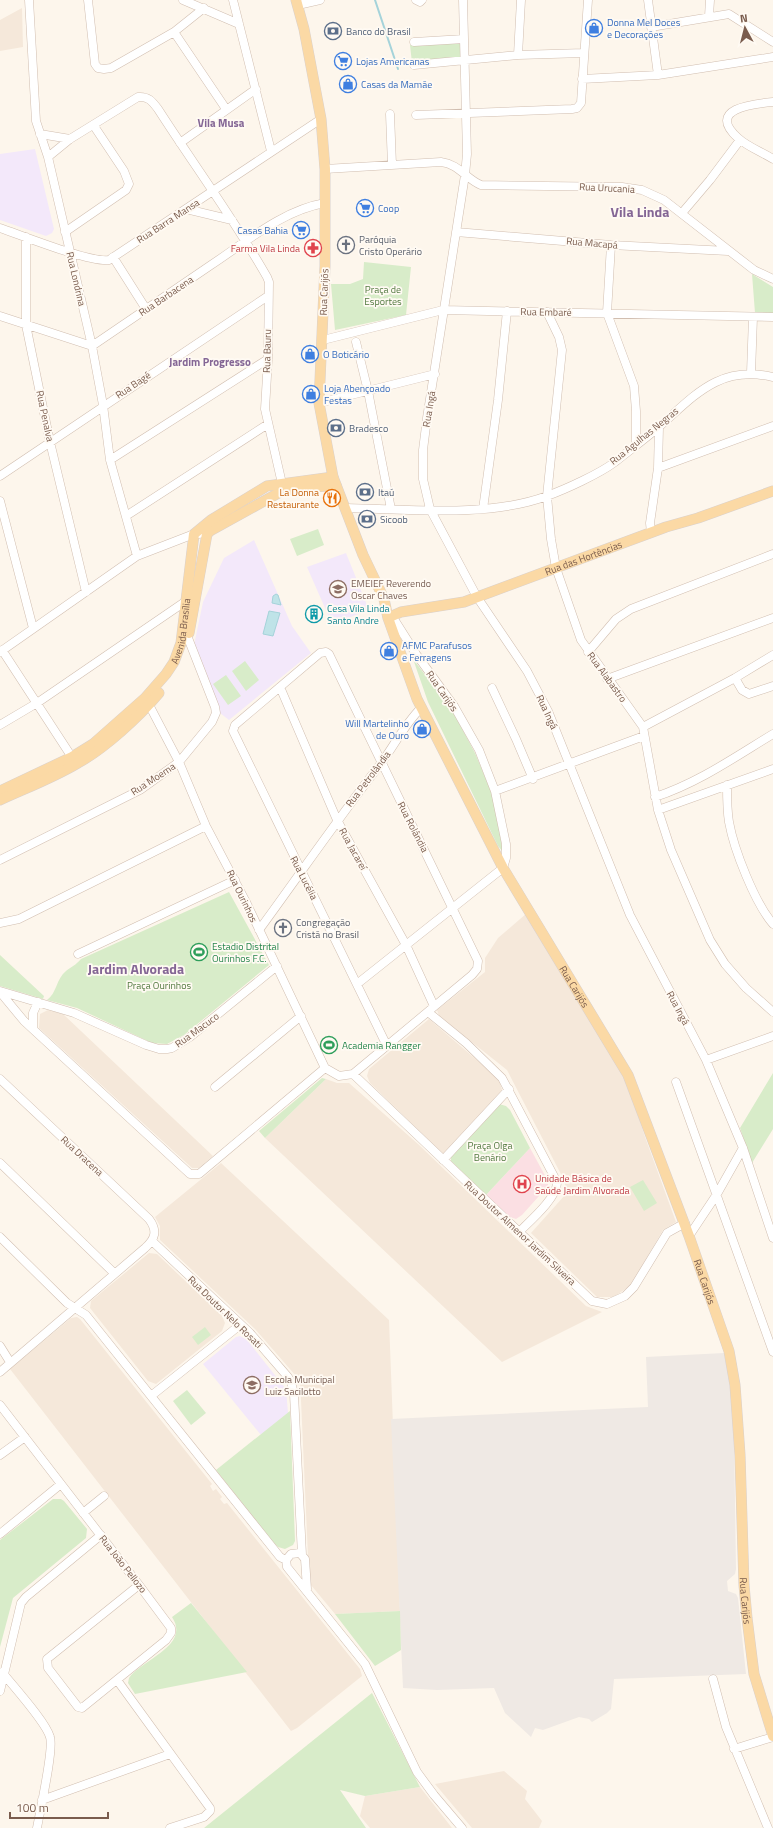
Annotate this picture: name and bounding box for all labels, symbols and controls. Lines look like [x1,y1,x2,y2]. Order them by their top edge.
north arrow [725,8,765,48]
text: N [739,10,749,26]
place label: Donna Mel Doces e Decorações [607,15,681,42]
shop icon: Donna Mel Doces e Decorações [584,18,604,38]
bank icon: Banco do Brasil [323,21,343,41]
place label: Banco do Brasil [346,24,411,39]
supermarket icon: Lojas Americanas [333,51,353,71]
place label: Lojas Americanas [356,54,430,69]
shop icon: Casas da Mamãe [338,74,358,94]
place label: Casas da Mamãe [361,77,432,92]
district label: Vila Musa [198,115,245,131]
street label: Rua Urucania [579,179,635,197]
street label: Rua Barra Mansa [134,195,202,247]
supermarket icon: Coop [355,198,375,218]
place label: Coop [378,201,399,216]
district label: Vila Linda [611,201,669,222]
supermarket icon: Casas Bahia [291,220,311,240]
place label: Casas Bahia [237,223,288,238]
place label: Paróquia Cristo Operário [359,232,422,259]
street label: Rua Macapá [566,233,618,253]
church icon: Paróquia Cristo Operário [336,235,356,255]
pharmacy icon: Farma Vila Linda [303,238,323,258]
place label: Farma Vila Linda [231,241,300,256]
street label: Rua Londrina [62,250,90,308]
street label: Rua Carijós [316,268,332,316]
street label: Rua Barbacena [136,272,196,320]
park label: Praça de Esportes [364,282,402,309]
street label: Rua Embaré [520,304,572,320]
street label: Rua Bauru [259,329,275,373]
shop icon: O Boticário [300,344,320,364]
place label: O Boticário [323,347,369,362]
district label: Jardim Progresso [169,354,251,370]
street label: Rua Bagé [112,368,154,402]
place label: Loja Abençoado Festas [324,381,390,408]
shop icon: Loja Abençoado Festas [301,384,321,404]
street label: Rua Penalva [32,389,58,443]
street label: Rua Ingá [419,390,439,428]
street label: Rua Agulhas Negras [606,403,682,468]
bank icon: Bradesco [326,418,346,438]
place label: Bradesco [349,421,388,436]
bank icon: Itaú [355,482,375,502]
place label: La Donna Restaurante [267,485,319,512]
place label: Itaú [378,485,394,500]
restaurant icon: La Donna Restaurante [322,488,342,508]
bank icon: Sicoob [357,509,377,529]
place label: Sicoob [380,512,408,527]
street label: Rua das Hortências [543,536,625,579]
place label: EMEIEF Reverendo Oscar Chaves [351,576,431,603]
school or university icon: EMEIEF Reverendo Oscar Chaves [328,579,348,599]
street label: Avenida Brasília [166,597,194,666]
place label: Cesa Vila Linda Santo Andre [327,601,389,628]
building icon: Cesa Vila Linda Santo Andre [304,604,324,624]
place label: AFMC Parafusos e Ferragens [402,638,472,665]
shop icon: AFMC Parafusos e Ferragens [379,641,399,661]
street label: Rua Alabastro [584,649,630,705]
street label: Rua Carijós [422,667,462,715]
street label: Rua Ingá [532,692,562,732]
place label: Will Martelinho de Ouro [345,716,409,743]
shop icon: Will Martelinho de Ouro [412,719,432,739]
street label: Rua Petrolândia [342,748,394,810]
street label: Rua Moema [128,759,178,799]
street label: Rua Rolândia [394,799,432,855]
street label: Rua Jacareí [335,825,371,874]
street label: Rua Lucélia [287,853,321,903]
street label: Rua Ourinhos [223,867,261,925]
place label: Congregação Cristã no Brasil [296,915,359,942]
church icon: Congregação Cristã no Brasil [273,918,293,938]
place label: Estadio Distrital Ourinhos F.C. [212,939,279,966]
sports icon: Estadio Distrital Ourinhos F.C. [189,942,209,962]
district label: Jardim Alvorada [88,958,184,979]
street label: Rua Carijós [556,962,593,1011]
park label: Praça Ourinhos [127,978,191,993]
street label: Rua Ingá [663,988,693,1028]
street label: Rua Macuco [172,1009,222,1051]
sports icon: Academia Rangger [319,1035,339,1055]
place label: Academia Rangger [342,1038,421,1053]
street label: Rua Dracena [57,1132,107,1180]
park label: Praça Olga Benário [467,1138,513,1165]
place label: Unidade Básica de Saúde Jardim Alvorada [535,1171,630,1198]
hospital icon: Unidade Básica de Saúde Jardim Alvorada [512,1174,532,1194]
street label: Rua Doutor Almenor Jardim Silveira [461,1177,579,1289]
street label: Rua Carijós [690,1257,720,1307]
street label: Rua Doutor Nelo Rosati [184,1272,266,1352]
place label: Escola Municipal Luiz Sacilotto [265,1372,335,1399]
school or university icon: Escola Municipal Luiz Sacilotto [242,1375,262,1395]
street label: Rua João Pellozo [96,1532,150,1596]
street label: Rua Carijós [736,1577,755,1625]
scale bar [10,1794,108,1820]
text: 100 m [16,1798,49,1817]

